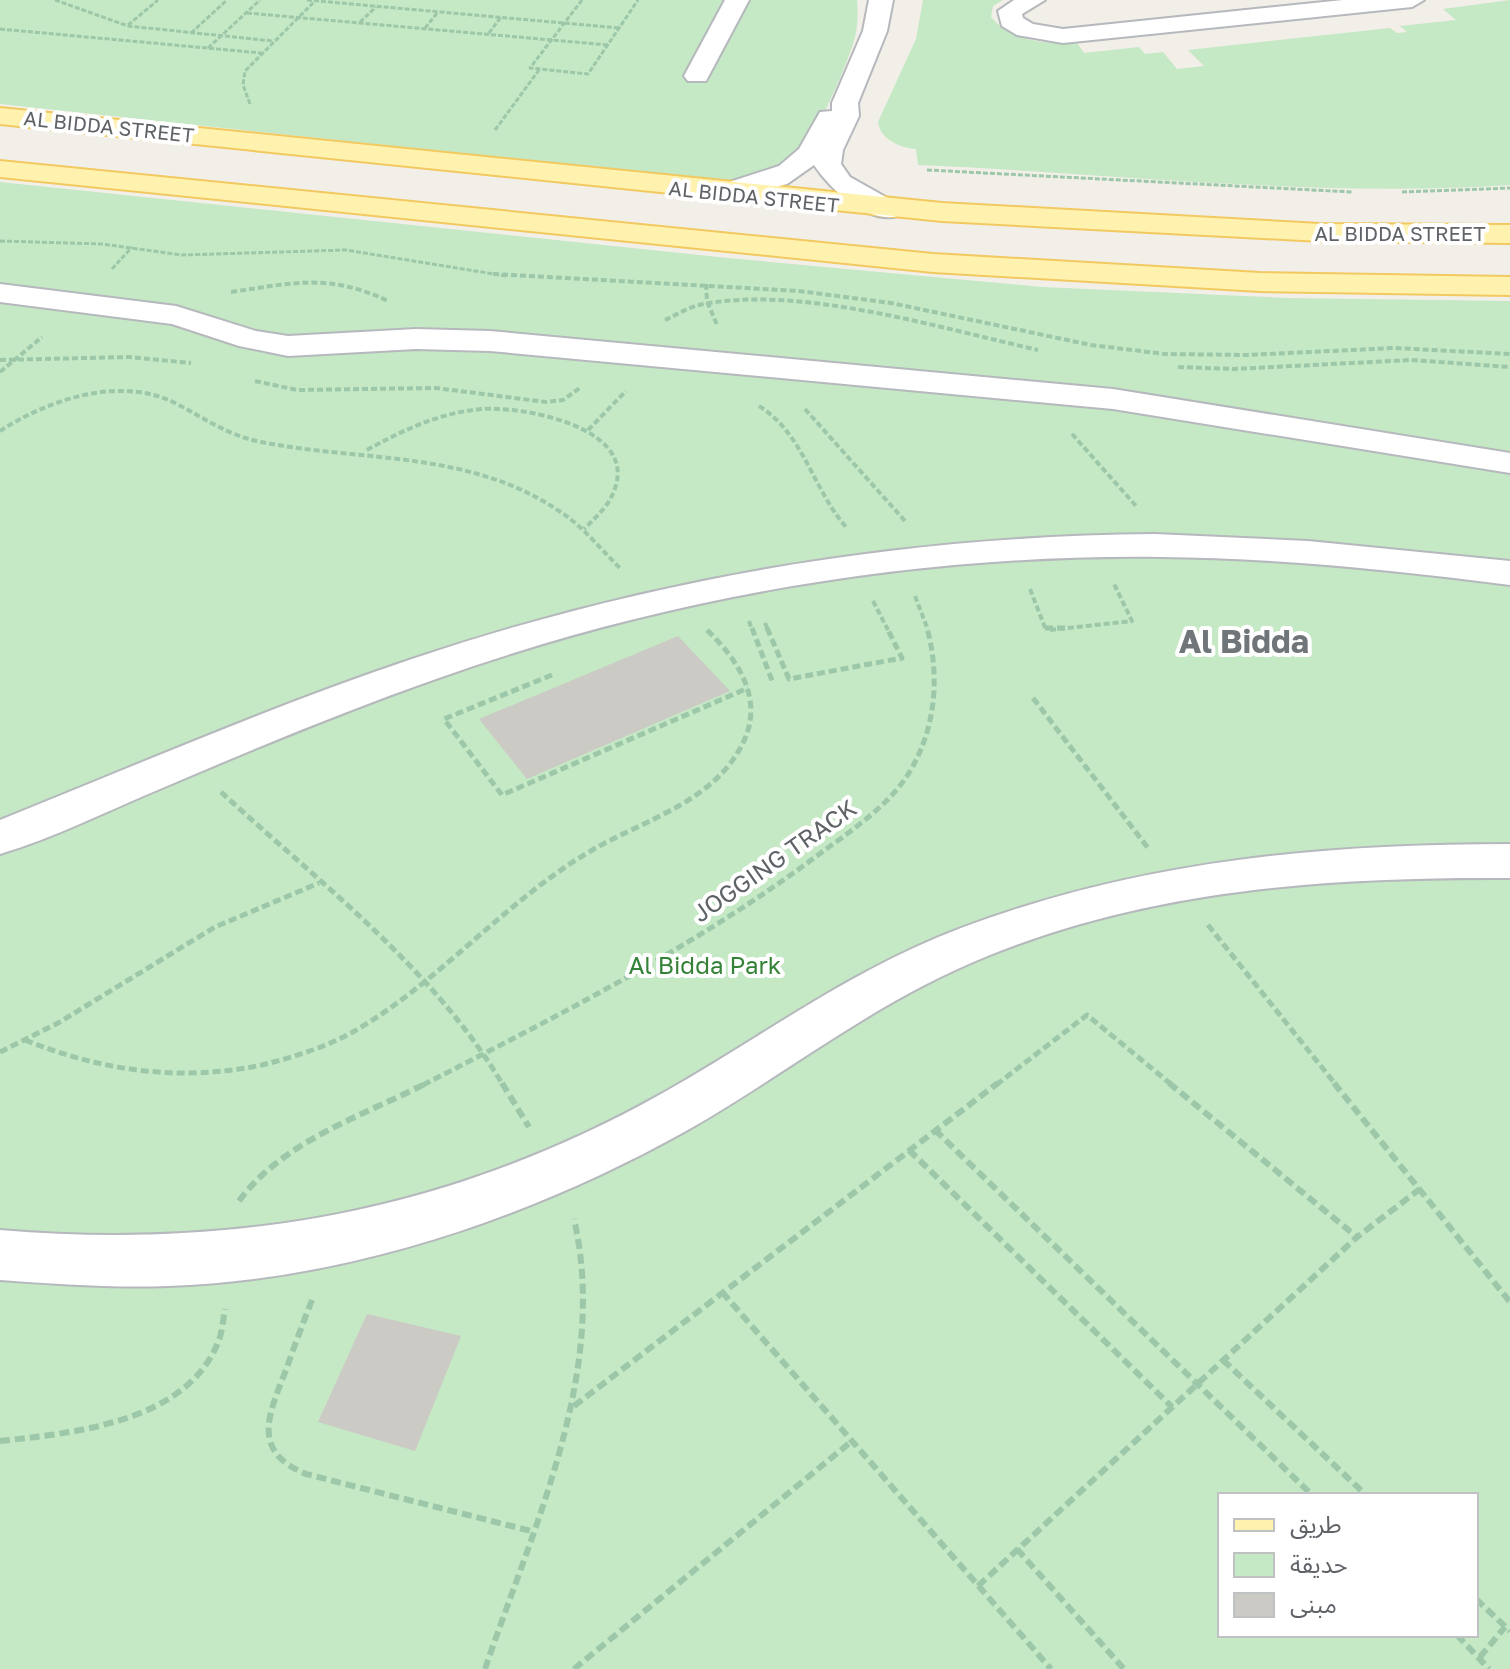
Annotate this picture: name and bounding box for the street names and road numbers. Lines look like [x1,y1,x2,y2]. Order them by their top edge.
street label: AL BIDDA STREET [23,105,195,147]
street label: AL BIDDA STREET [668,175,840,217]
street label: AL BIDDA STREET [1314,221,1486,245]
street label: JOGGING TRACK [687,793,861,927]

